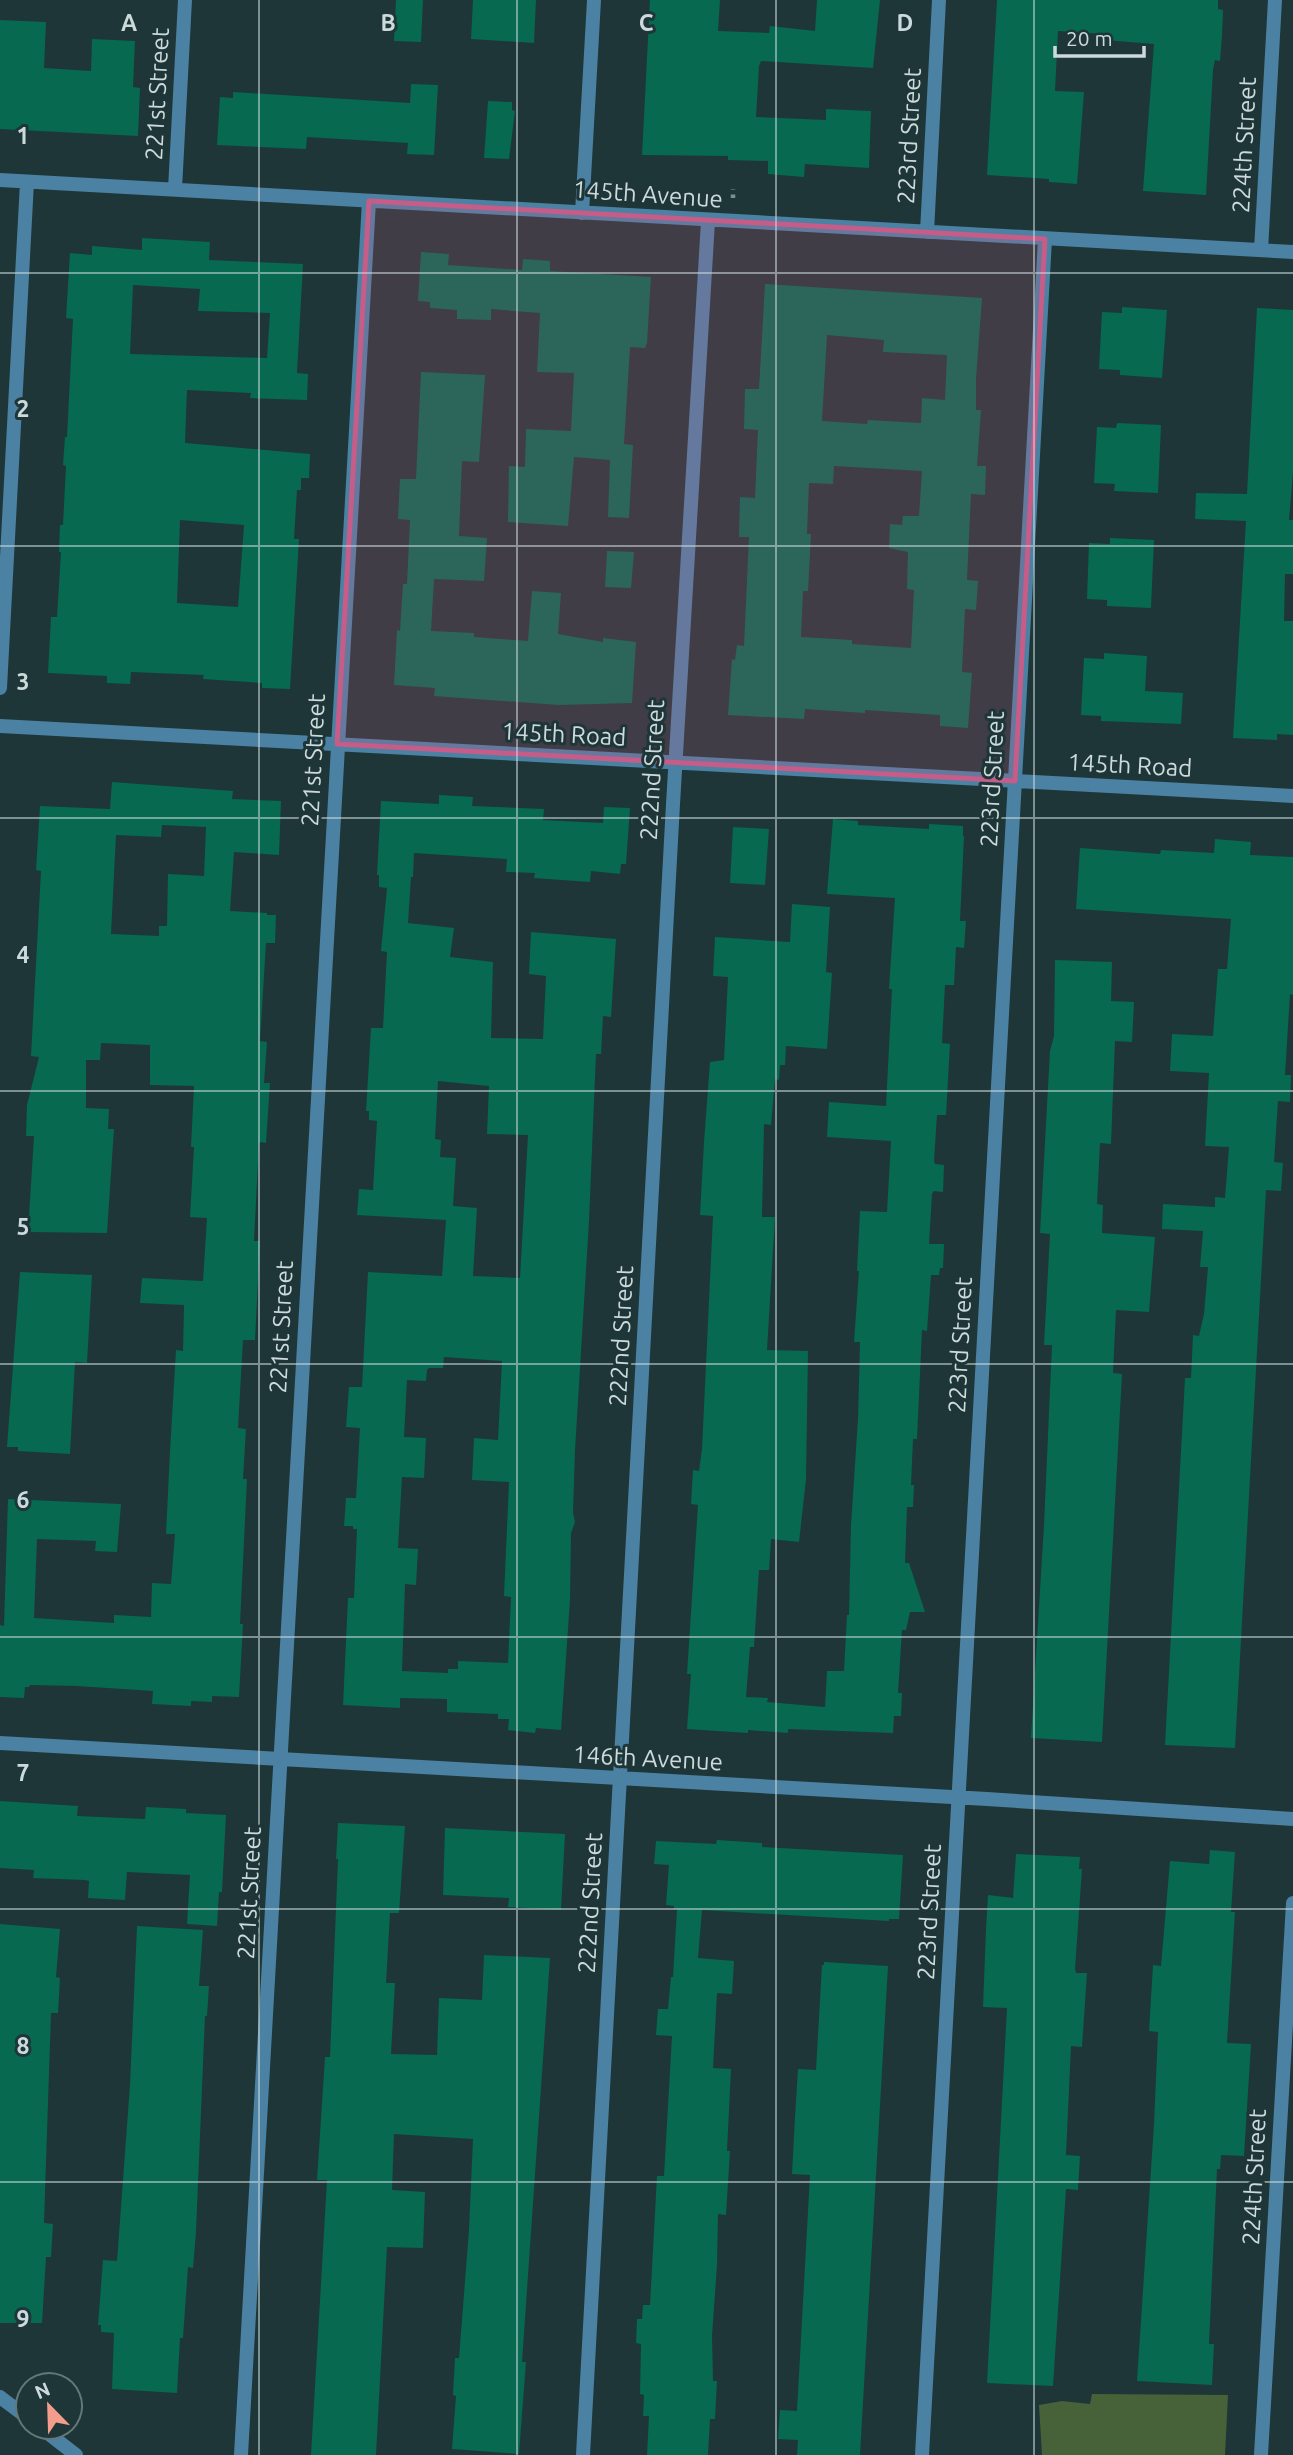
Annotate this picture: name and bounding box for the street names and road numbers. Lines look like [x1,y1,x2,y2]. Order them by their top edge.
street label: 221st Street [140,26,174,161]
street label: 223rd Street [892,67,926,205]
street label: 224th Street [1227,76,1261,214]
street label: 145th Avenue [572,175,724,213]
street label: 221st Street [296,692,330,827]
street label: 222nd Street [635,698,669,841]
street label: 223rd Street [975,710,1009,848]
street label: 145th Road [501,717,627,751]
street label: 145th Road [1067,748,1193,782]
street label: 221st Street [264,1259,298,1394]
street label: 222nd Street [604,1264,638,1407]
street label: 223rd Street [943,1276,977,1414]
street label: 146th Avenue [572,1741,724,1775]
street label: 221st Street [232,1825,266,1960]
street label: 222nd Street [573,1831,607,1974]
street label: 223rd Street [912,1843,946,1981]
street label: 224th Street [1237,2108,1271,2246]

